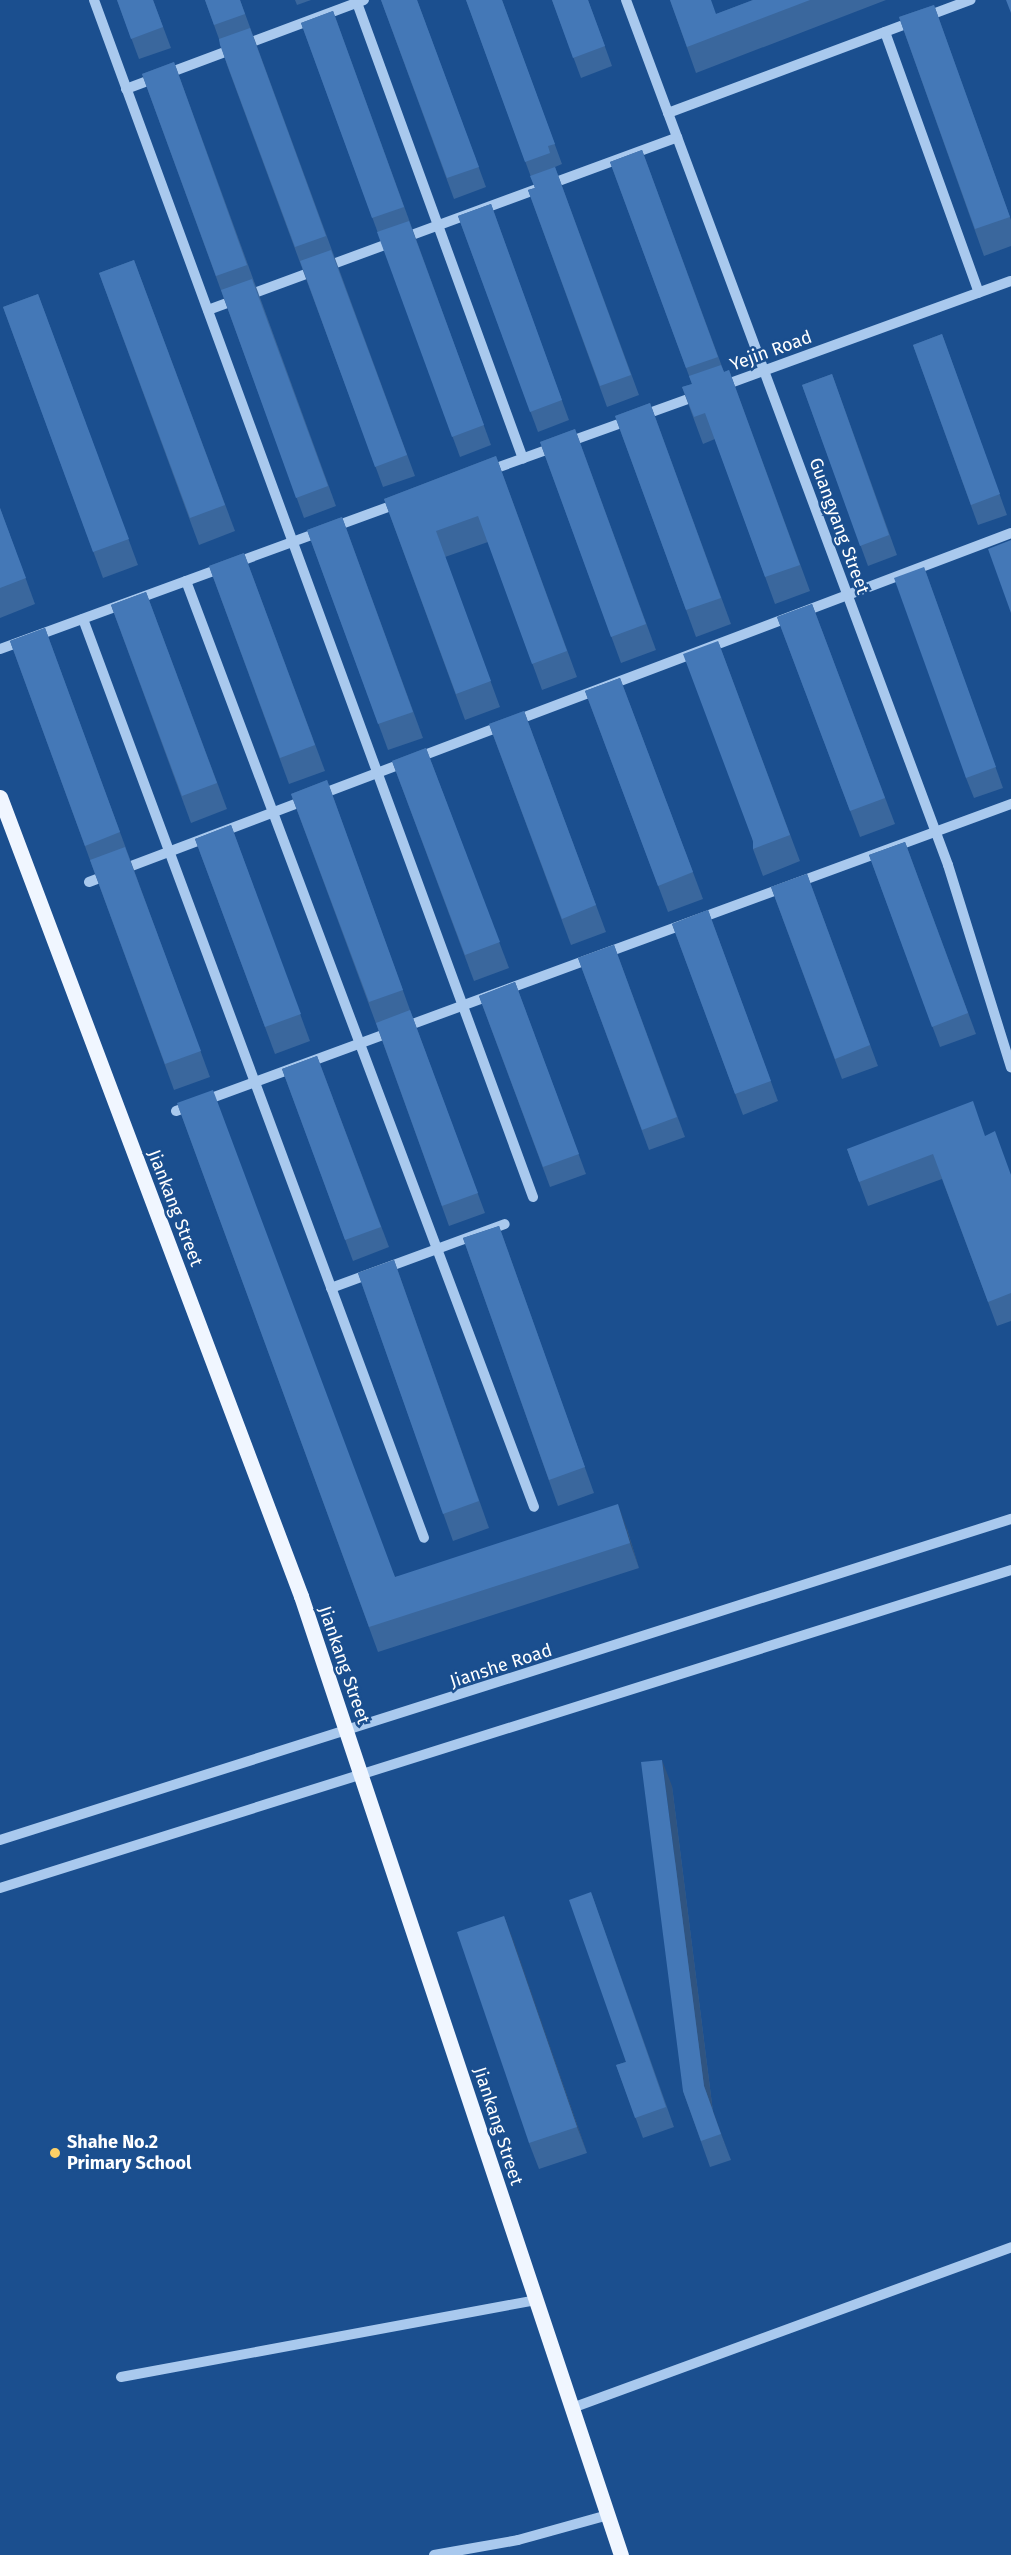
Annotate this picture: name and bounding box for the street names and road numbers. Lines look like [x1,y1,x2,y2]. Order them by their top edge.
street label: Yejin Road [727,326,815,376]
street label: Guangyang Street [804,455,874,597]
street label: Jiankang Street [143,1147,207,1269]
street label: Jiankang Street [314,1603,374,1727]
street label: Jianshe Road [447,1639,555,1693]
street label: Jiankang Street [469,2064,527,2188]

